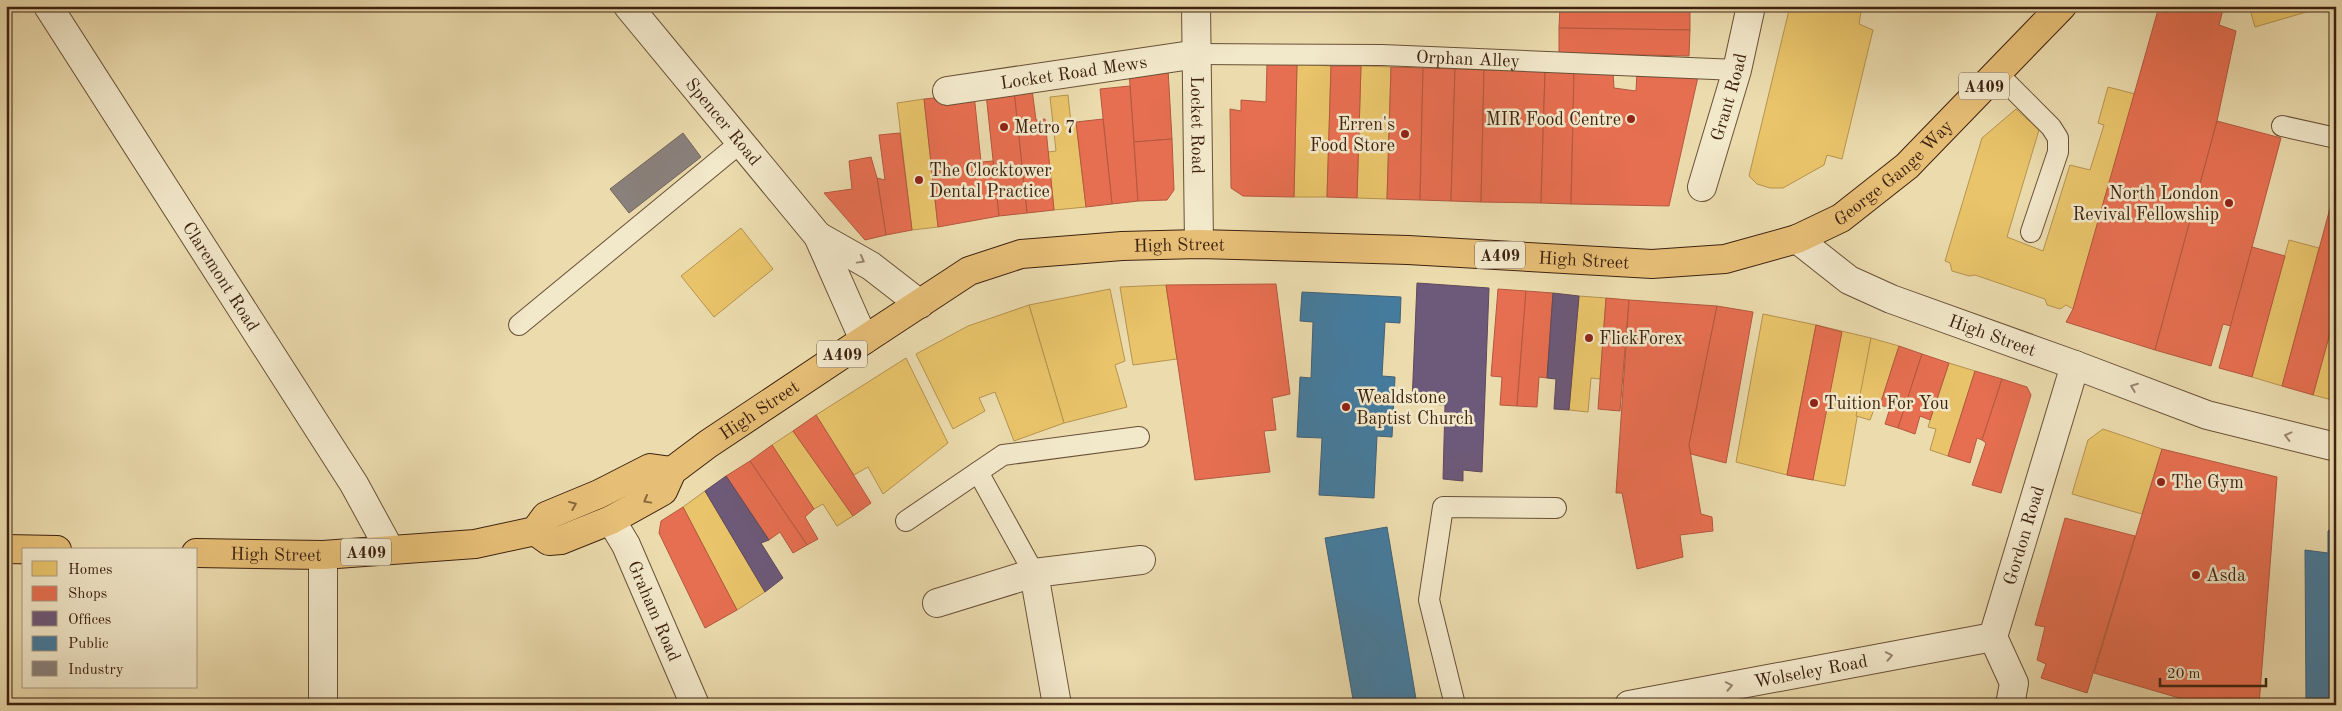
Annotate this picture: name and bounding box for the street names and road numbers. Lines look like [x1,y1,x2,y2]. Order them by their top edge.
street label: Orphan Alley [1415,48,1521,71]
street label: Grant Road [1708,52,1750,143]
street label: Locket Road Mews [999,54,1149,93]
road number: A409 [1959,72,2009,100]
street label: Spencer Road [682,75,764,169]
street label: Locket Road [1187,76,1206,174]
street label: George Gange Way [1832,116,1957,230]
street label: Claremont Road [179,219,262,335]
street label: High Street [1133,236,1225,256]
road number: A409 [1475,242,1525,268]
street label: High Street [1538,249,1630,273]
street label: High Street [1946,312,2038,360]
road number: A409 [817,340,867,368]
street label: High Street [717,378,803,444]
street label: Gordon Road [2001,484,2048,587]
road number: A409 [341,538,391,566]
street label: High Street [230,546,322,565]
street label: Graham Road [624,558,683,664]
street label: Wolseley Road [1753,653,1869,691]

